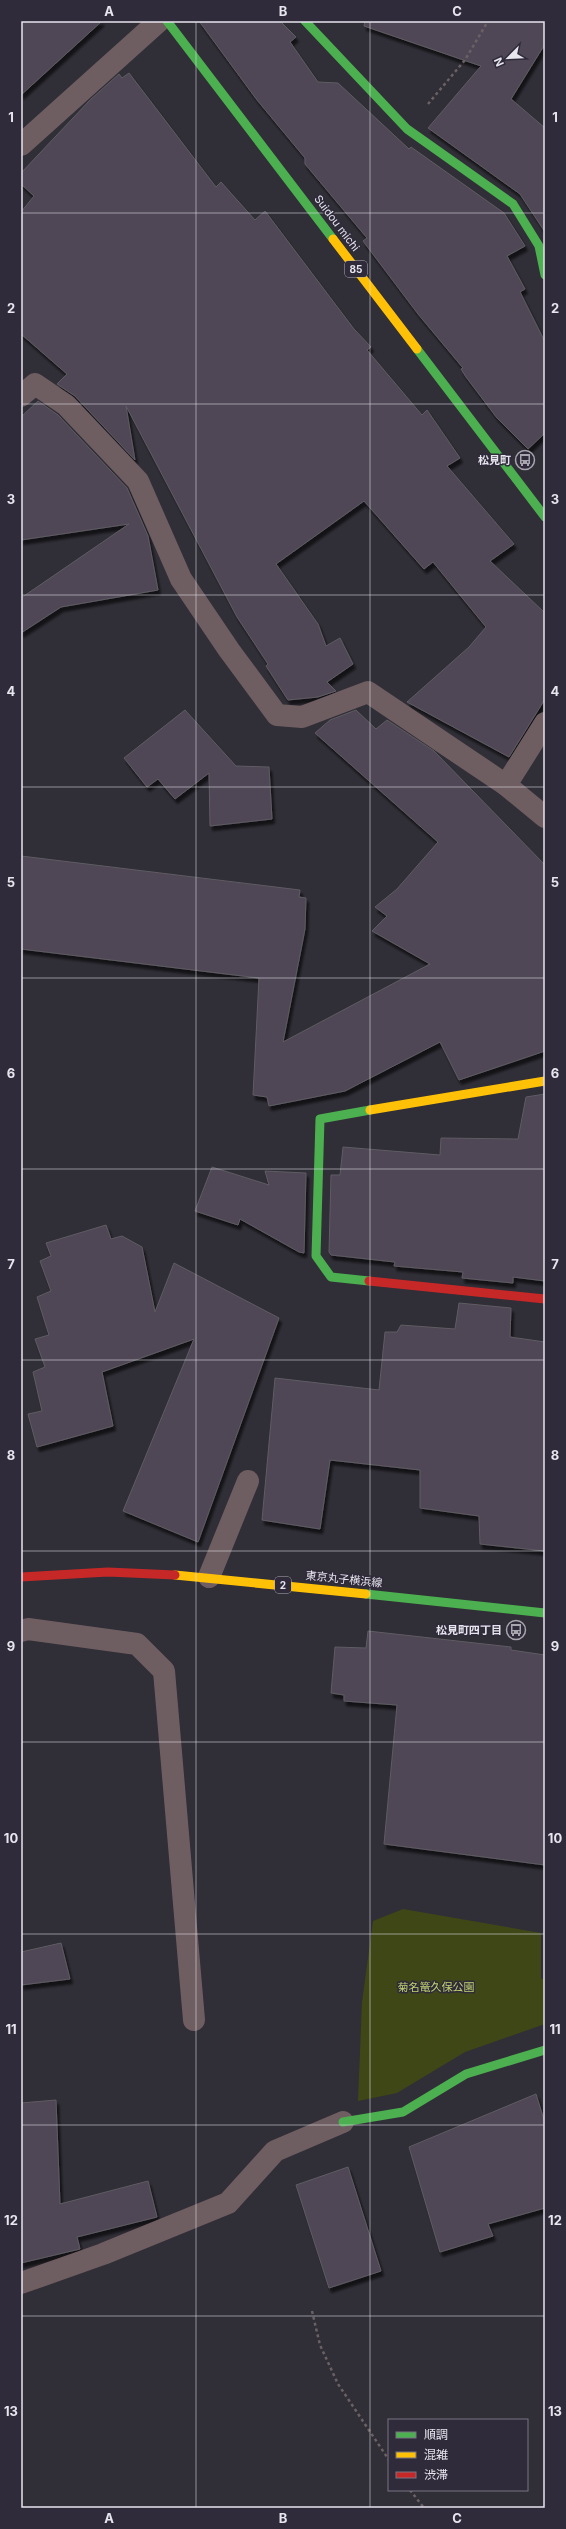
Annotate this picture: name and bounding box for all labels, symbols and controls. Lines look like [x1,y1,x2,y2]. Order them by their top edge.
text: A [104,3,114,19]
text: B [279,3,288,19]
text: C [452,3,462,19]
north arrow [488,38,528,78]
text: N [491,55,507,69]
text: 1 [8,109,14,125]
text: 1 [552,109,558,125]
street label: Suidou michi [311,192,363,254]
road number: 85 [345,261,367,277]
text: 2 [7,300,15,316]
text: 2 [551,300,559,316]
bus stop icon: 松見町 [514,449,536,471]
place label: 松見町 [478,453,511,467]
text: 3 [7,491,15,507]
text: 3 [551,491,559,507]
text: 4 [7,683,16,699]
text: 4 [551,683,560,699]
text: 5 [7,874,15,890]
text: 5 [551,874,559,890]
text: 6 [7,1065,15,1081]
text: 6 [551,1065,559,1081]
text: 7 [7,1256,15,1272]
text: 7 [551,1256,559,1272]
text: 8 [7,1447,15,1463]
text: 8 [551,1447,559,1463]
street label: 東京丸子横浜線 [305,1568,383,1590]
road number: 2 [275,1577,291,1593]
bus stop icon: 松見町四丁目 [505,1619,527,1641]
place label: 松見町四丁目 [436,1623,502,1637]
text: 9 [7,1638,15,1654]
text: 9 [551,1638,559,1654]
text: 10 [4,1830,18,1846]
text: 10 [548,1830,562,1846]
park label: 菊名篭久保公園 [398,1980,475,1994]
text: 11 [5,2021,17,2037]
text: 11 [549,2021,561,2037]
text: 12 [4,2212,18,2228]
text: 12 [548,2212,562,2228]
text: 13 [4,2403,18,2419]
text: 13 [548,2403,562,2419]
legend [388,2419,528,2491]
text: 順調 [424,2427,448,2442]
text: 混雑 [424,2447,448,2462]
text: 渋滞 [424,2467,448,2482]
text: A [104,2510,114,2526]
text: B [279,2510,288,2526]
text: C [452,2510,462,2526]

